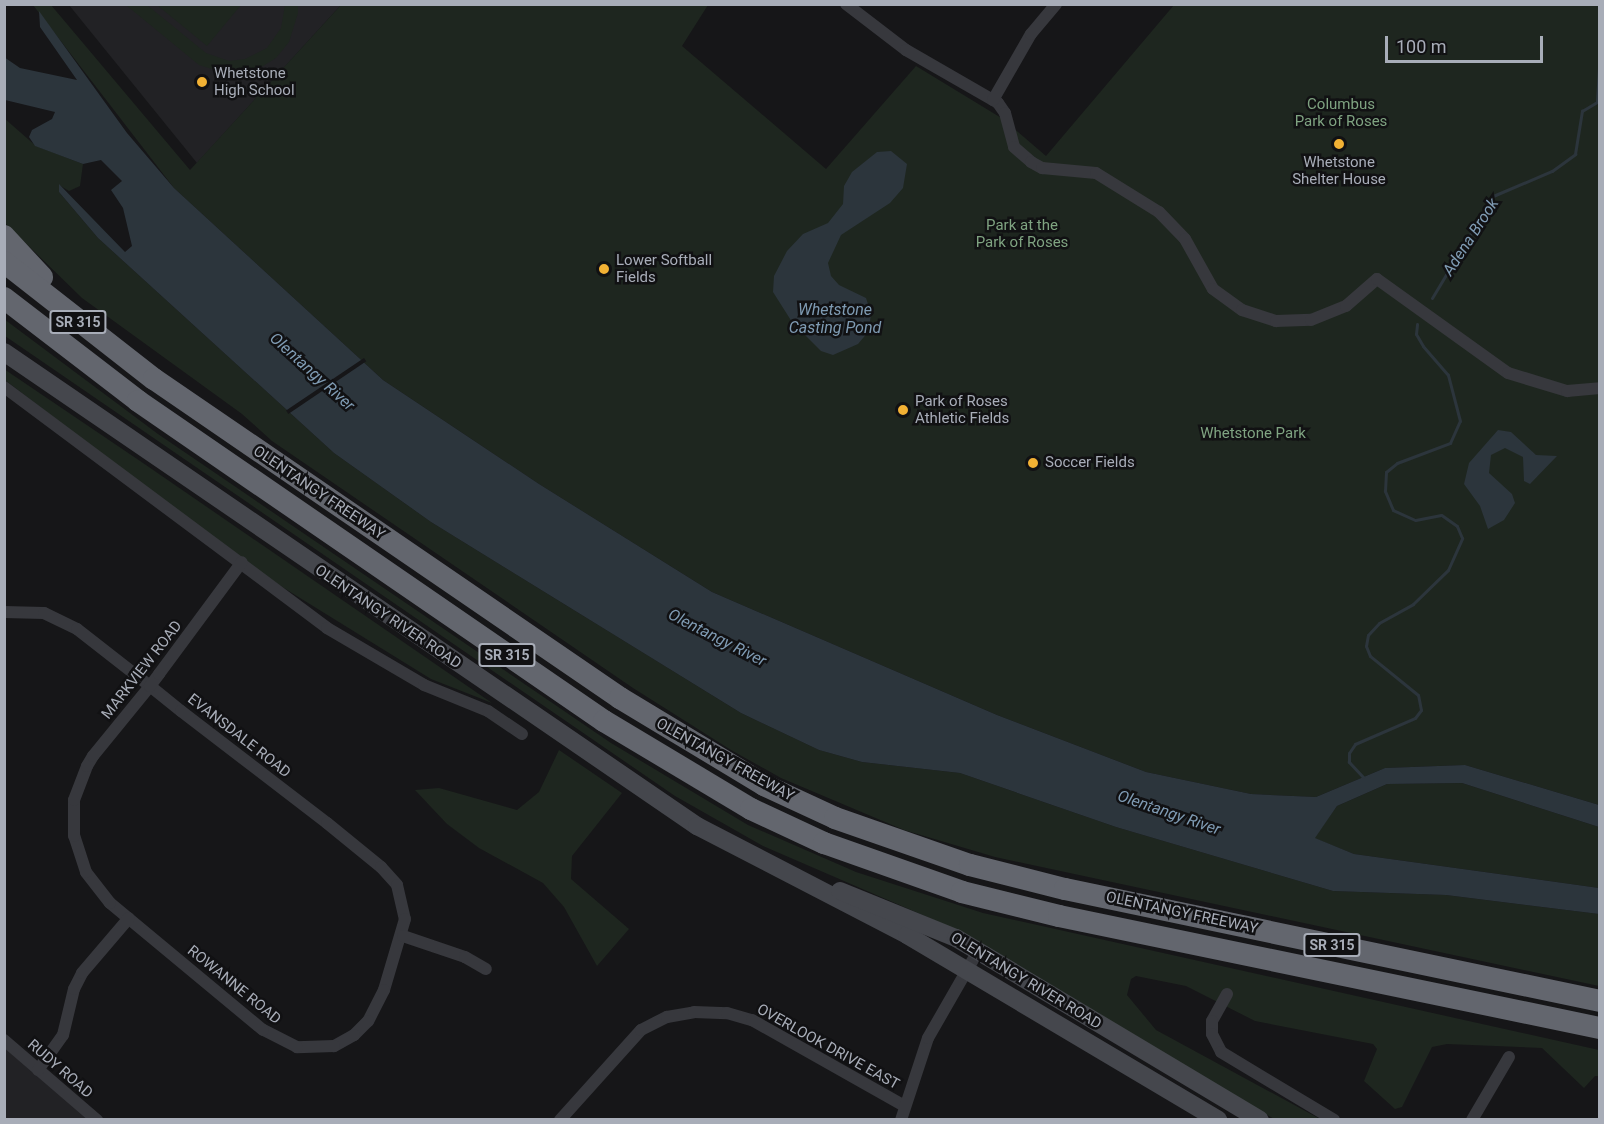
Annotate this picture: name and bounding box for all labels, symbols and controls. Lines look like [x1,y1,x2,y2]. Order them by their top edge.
scale bar [1388,24,1546,62]
text: 100 m [1396,36,1447,57]
place label: Whetstone High School [214,64,295,99]
marker: Whetstone High School [195,75,209,89]
park label: Columbus Park of Roses [1295,95,1387,130]
marker: Whetstone Shelter House [1332,137,1346,151]
place label: Whetstone Shelter House [1292,153,1386,188]
water label: Adena Brook [1439,195,1503,279]
park label: Park at the Park of Roses [976,216,1068,251]
place label: Lower Softball Fields [616,251,712,286]
marker: Lower Softball Fields [597,262,611,276]
water label: Whetstone Casting Pond [789,300,881,338]
road number: SR 315 [48,311,108,333]
water label: Olentangy River [266,329,358,415]
place label: Park of Roses Athletic Fields [915,392,1009,427]
marker: Park of Roses Athletic Fields [896,403,910,417]
park label: Whetstone Park [1200,425,1306,443]
street label: OLENTANGY FREEWAY [250,442,388,544]
place label: Soccer Fields [1045,454,1135,472]
marker: Soccer Fields [1026,456,1040,470]
street label: OLENTANGY RIVER ROAD [311,561,465,673]
water label: Olentangy River [665,605,769,671]
street label: MARKVIEW ROAD [98,617,186,723]
road number: SR 315 [477,644,537,666]
street label: EVANSDALE ROAD [184,690,294,782]
street label: OLENTANGY FREEWAY [653,715,797,805]
water label: Olentangy River [1115,786,1223,840]
street label: OLENTANGY FREEWAY [1104,888,1260,938]
street label: OLENTANGY RIVER ROAD [947,929,1105,1033]
road number: SR 315 [1302,934,1362,956]
street label: ROWANNE ROAD [184,942,284,1028]
street label: OVERLOOK DRIVE EAST [754,1000,902,1094]
street label: RUDY ROAD [24,1036,96,1102]

